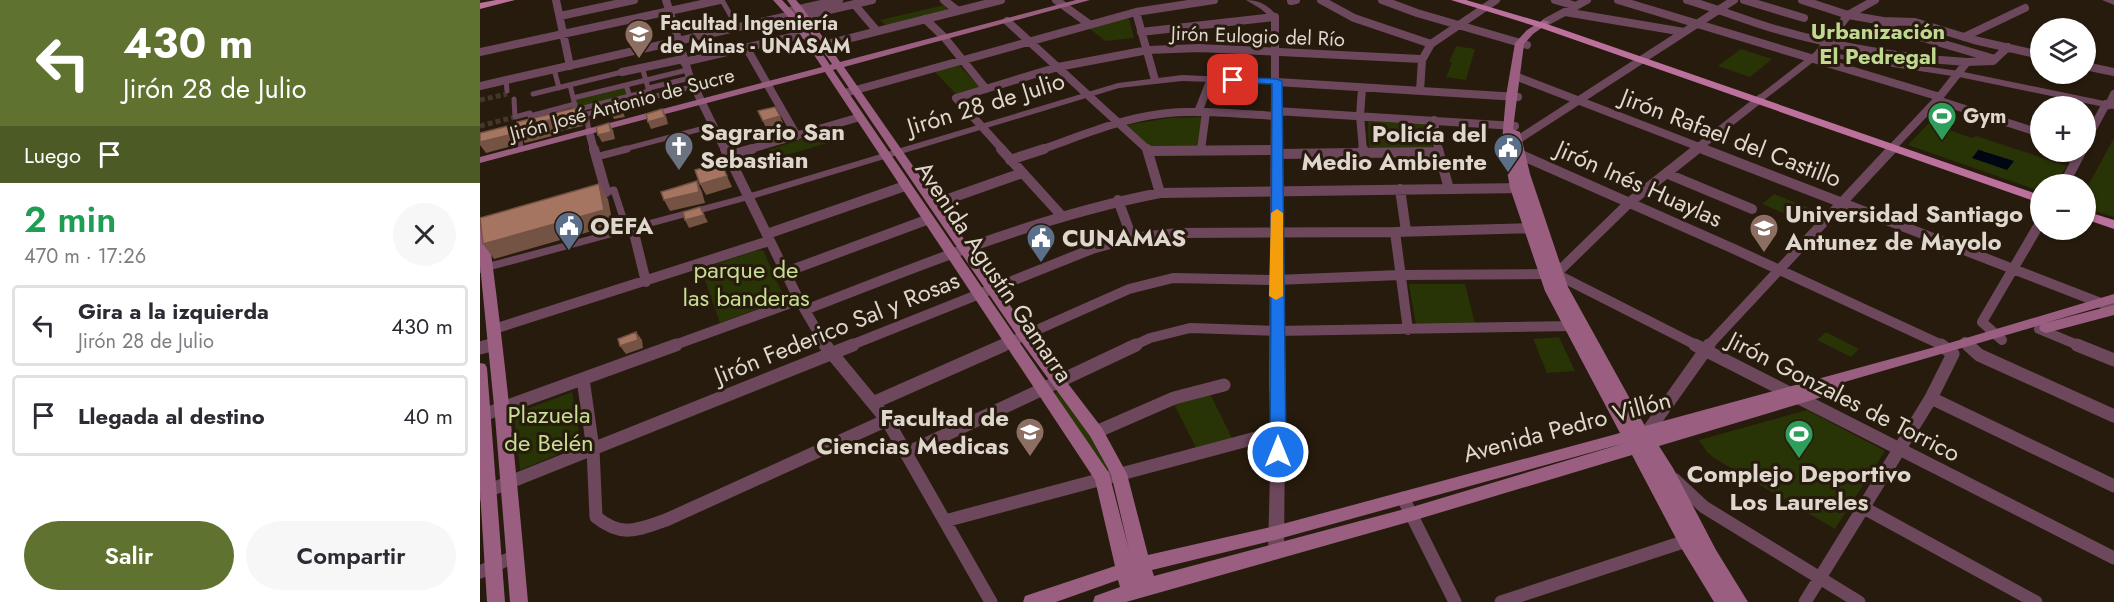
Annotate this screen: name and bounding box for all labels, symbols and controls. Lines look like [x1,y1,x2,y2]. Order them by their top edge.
place label: Facultad Ingeniería de Minas - UNASAM [660,9,851,61]
text: 430 m [123,13,253,74]
district label: Urbanización El Pedregal [1811,15,1945,72]
school or university icon: Facultad Ingeniería de Minas - UNASAM [623,18,655,60]
map controls [2030,18,2096,240]
button: layers [2030,18,2096,84]
street label: Jirón Eulogio del Río [1167,19,1346,54]
icon: left [24,24,102,102]
pin [1207,54,1258,105]
street label: Jirón José Antonio de Sucre [504,60,738,149]
street label: Jirón 28 de Julio [900,63,1069,145]
icon: arrive [1216,63,1249,96]
text: Jirón 28 de Julio [123,69,307,108]
street label: Jirón Rafael del Castillo [1613,78,1847,196]
button: + [2030,96,2096,162]
sports icon: Gym [1926,100,1958,142]
place label: Gym [1963,102,2006,131]
place label: Sagrario San Sebastian [700,114,845,177]
place label: Policía del Medio Ambiente [1301,116,1487,179]
church icon: Sagrario San Sebastian [663,130,695,172]
street label: Jirón Inés Huaylas [1548,130,1728,236]
public building icon: Policía del Medio Ambiente [1492,132,1524,174]
icon: arrive [93,138,126,171]
text: Luego [24,139,81,171]
street label: Avenida Agustín Gamarra [907,154,1082,389]
button: − [2030,174,2096,240]
text: 2 min [24,193,116,245]
place label: Universidad Santiago Antunez de Mayolo [1784,196,2023,259]
button: close [393,203,456,266]
place label: OEFA [590,208,654,243]
public building icon: OEFA [553,210,585,252]
school or university icon: Universidad Santiago Antunez de Mayolo [1748,212,1780,254]
place label: CUNAMAS [1062,220,1186,255]
public building icon: CUNAMAS [1025,222,1057,264]
text: 470 m · 17:26 [24,242,146,271]
park label: parque de las banderas [682,252,810,315]
street label: Jirón Federico Sal y Rosas [706,262,965,394]
text: Gira a la izquierda [78,295,269,327]
icon: left [27,309,60,342]
text: 430 m [391,310,453,342]
street label: Jirón Gonzales de Torrico [1719,321,1967,470]
text: Jirón 28 de Julio [78,327,214,356]
street label: Avenida Pedro Villón [1459,382,1675,471]
park label: Plazuela de Belén [504,397,594,460]
icon: arrive [27,399,60,432]
text: Llegada al destino [78,400,265,432]
text: 40 m [403,400,453,432]
place label: Facultad de Ciencias Medicas [816,400,1009,463]
school or university icon: Facultad de Ciencias Medicas [1014,416,1046,458]
sports icon: Complejo Deportivo Los Laureles [1783,418,1815,460]
position arrow [1246,420,1310,484]
place label: Complejo Deportivo Los Laureles [1687,456,1911,519]
button: Salir [24,521,234,590]
button: Compartir [246,521,456,590]

